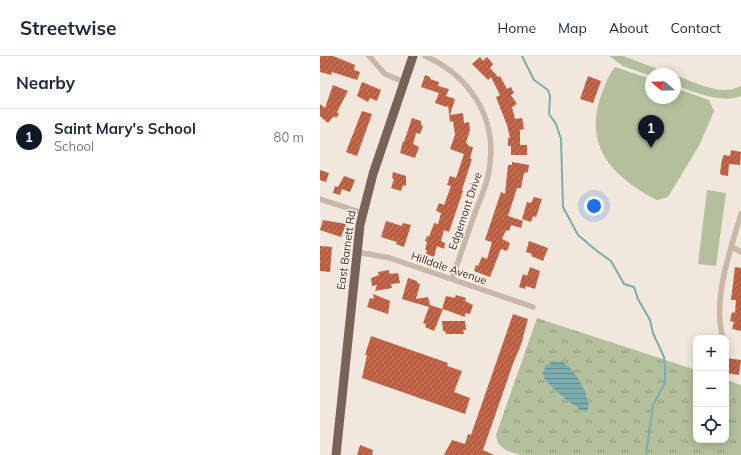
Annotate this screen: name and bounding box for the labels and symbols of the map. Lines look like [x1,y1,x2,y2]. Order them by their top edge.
north arrow [645,68,681,104]
pin: 1 [638,115,664,148]
street label: Edgemont Drive [445,170,485,252]
your location [584,196,604,216]
street label: East Barnett Rd [333,209,359,291]
street label: Hilldale Avenue [409,248,489,288]

